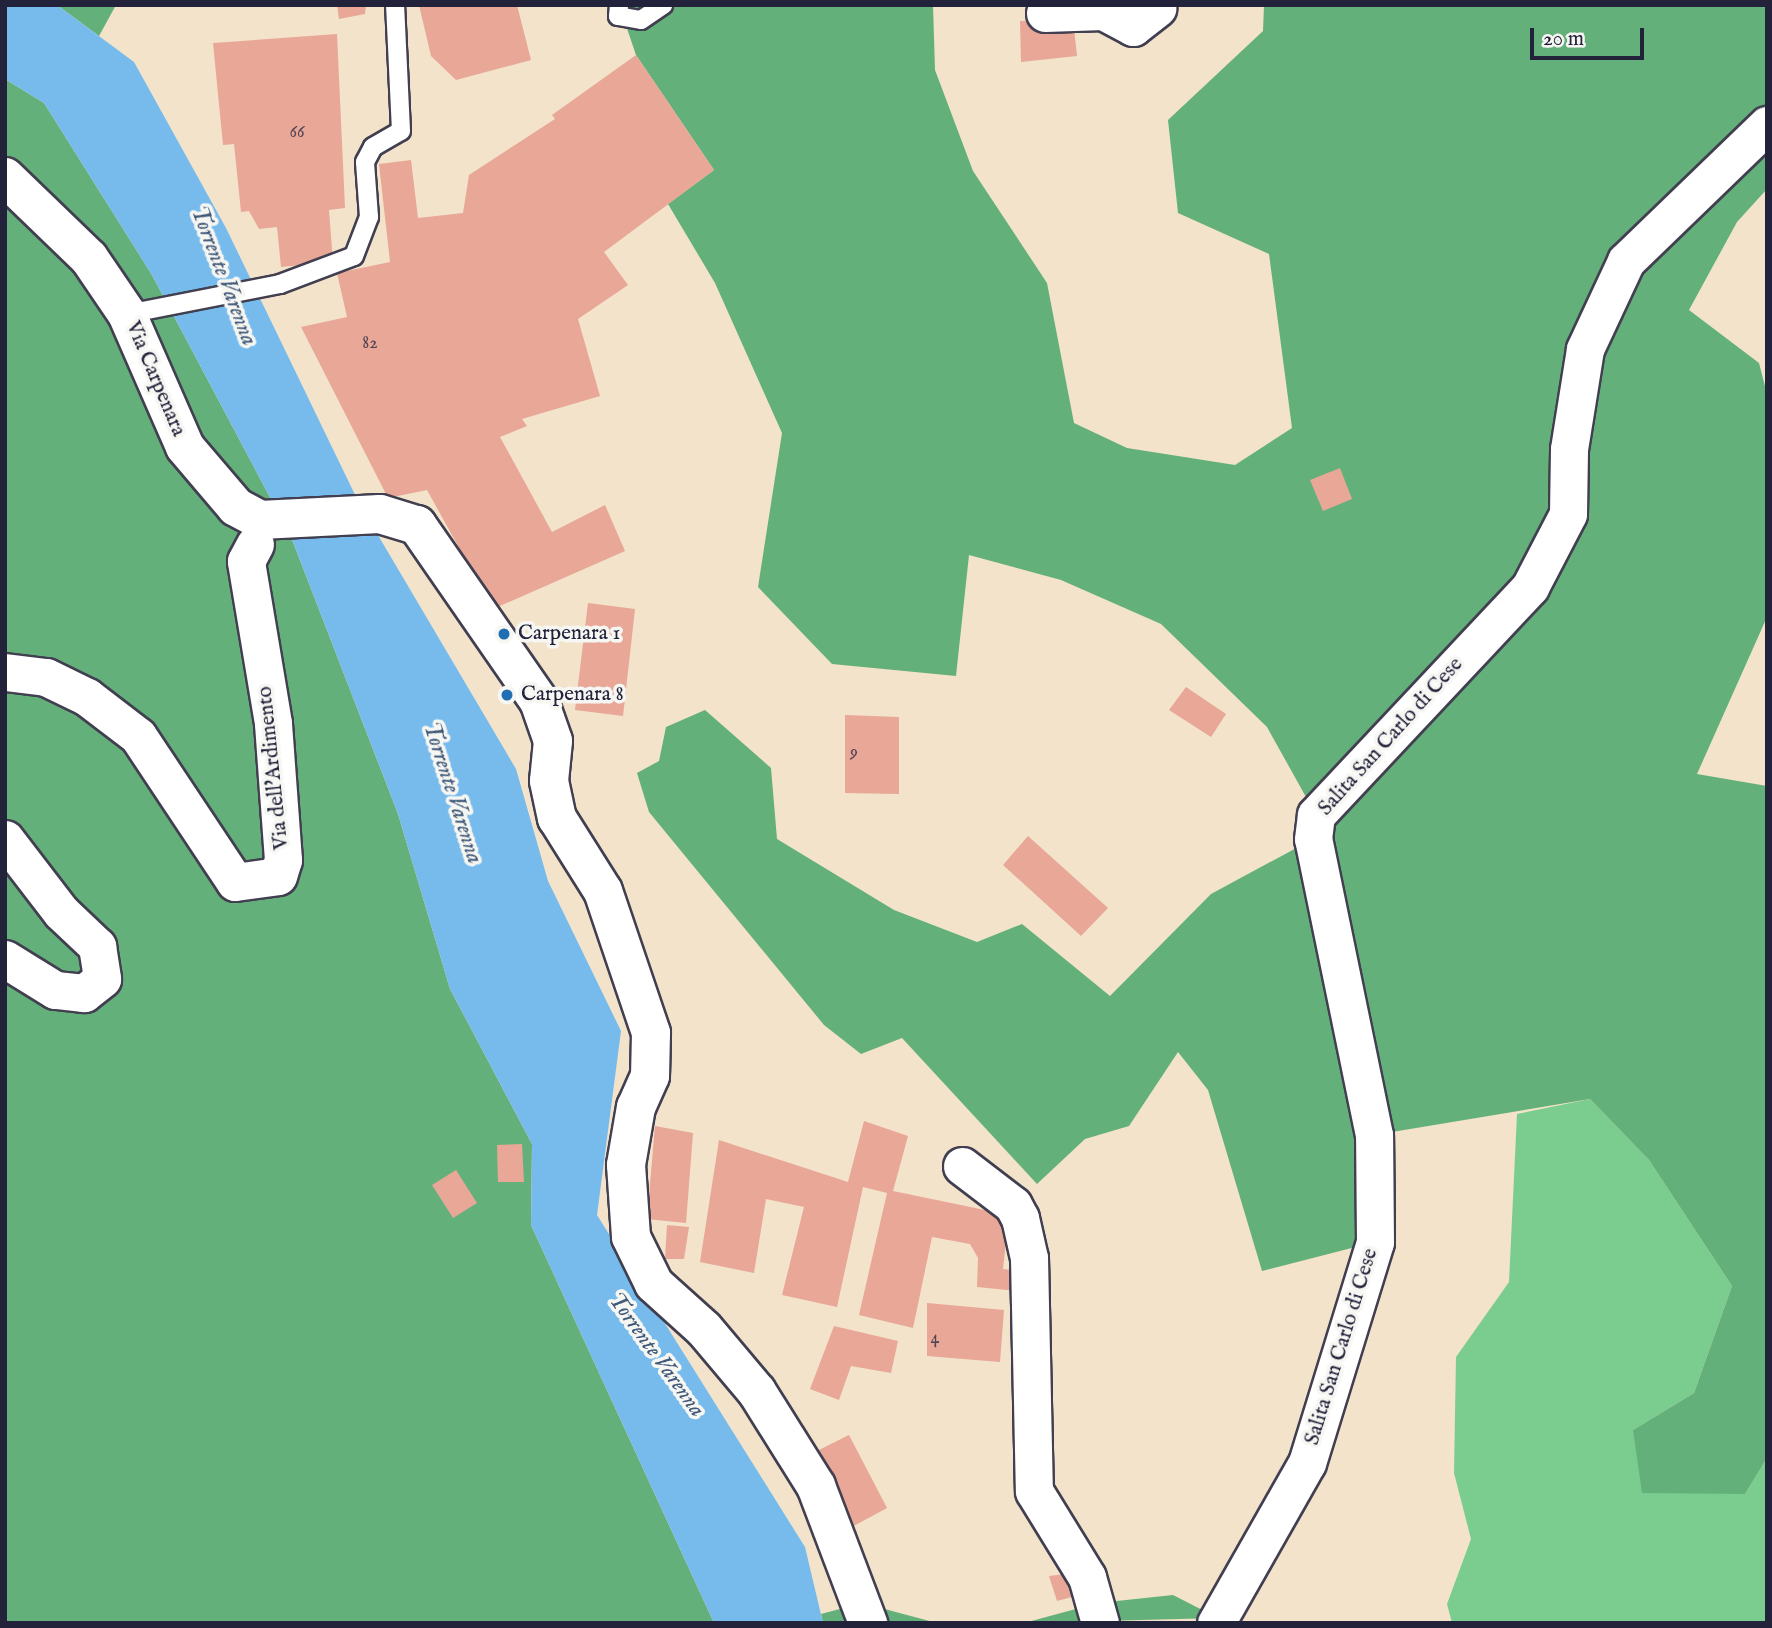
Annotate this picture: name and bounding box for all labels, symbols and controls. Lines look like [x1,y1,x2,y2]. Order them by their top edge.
scale bar [1534,14,1648,58]
text: 20 m [1543,26,1584,53]
house number: 66 [289,122,305,144]
water label: Torrente Varenna [184,202,262,350]
street label: Via Carpenara [119,318,191,440]
house number: 82 [362,333,378,355]
place label: Carpenara 1 [518,621,620,647]
marker: Carpenara 1 [496,626,512,642]
street label: Salita San Carlo di Cese [1313,653,1469,821]
place label: Carpenara 8 [521,682,624,708]
street label: Via dell'Ardimento [253,685,295,851]
marker: Carpenara 8 [499,687,515,703]
water label: Torrente Varenna [416,719,488,867]
house number: 9 [850,742,858,764]
street label: Salita San Carlo di Cese [1300,1246,1384,1448]
water label: Torrente Varenna [602,1287,710,1423]
house number: 4 [931,1328,939,1350]

